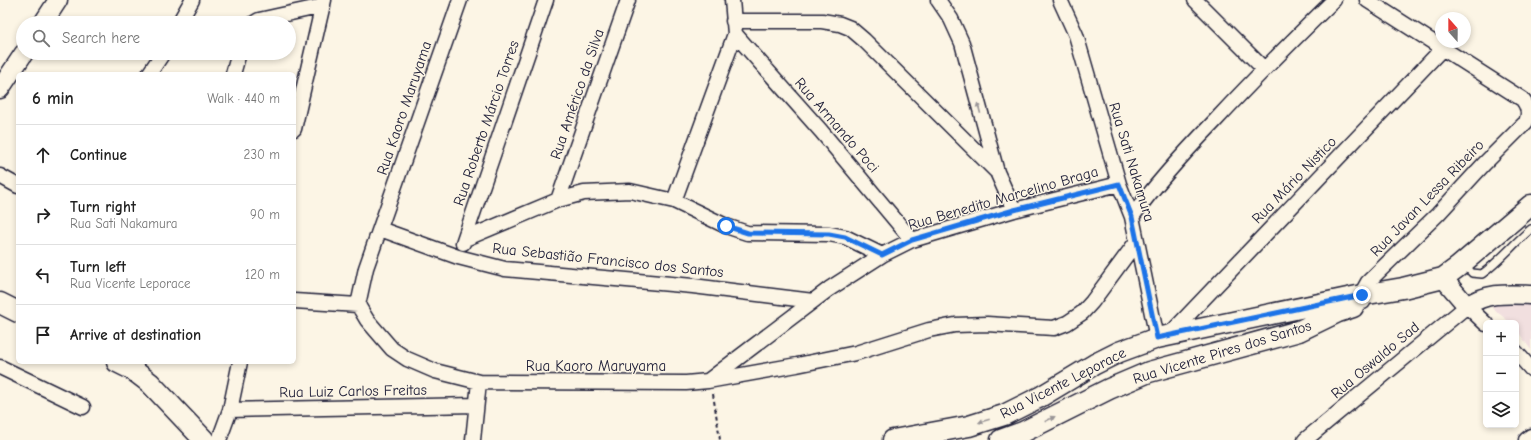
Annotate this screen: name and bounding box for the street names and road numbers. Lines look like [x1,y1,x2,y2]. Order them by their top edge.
street label: Rua Américo da Silva [546,26,608,162]
street label: Rua Roberto Márcio Torres [449,38,523,208]
street label: Rua Kaoro Maruyama [373,39,435,177]
street label: Rua Armando Poci [791,74,883,176]
street label: Rua Sati Nakamura [1105,100,1159,224]
street label: Rua Mário Nistico [1248,133,1340,227]
street label: Rua Javan Lessa Ribeiro [1366,136,1488,260]
street label: Rua Benedito Marcelino Braga [906,162,1100,234]
street label: Rua Sebastião Francisco dos Santos [492,239,724,281]
street label: Rua Vicente Pires dos Santos [1131,316,1313,388]
street label: Rua Oswaldo Sad [1327,318,1423,402]
street label: Rua Vicente Leporace [997,343,1129,423]
street label: Rua Kaoro Maruyama [526,357,666,375]
street label: Rua Luiz Carlos Freitas [279,381,427,401]

